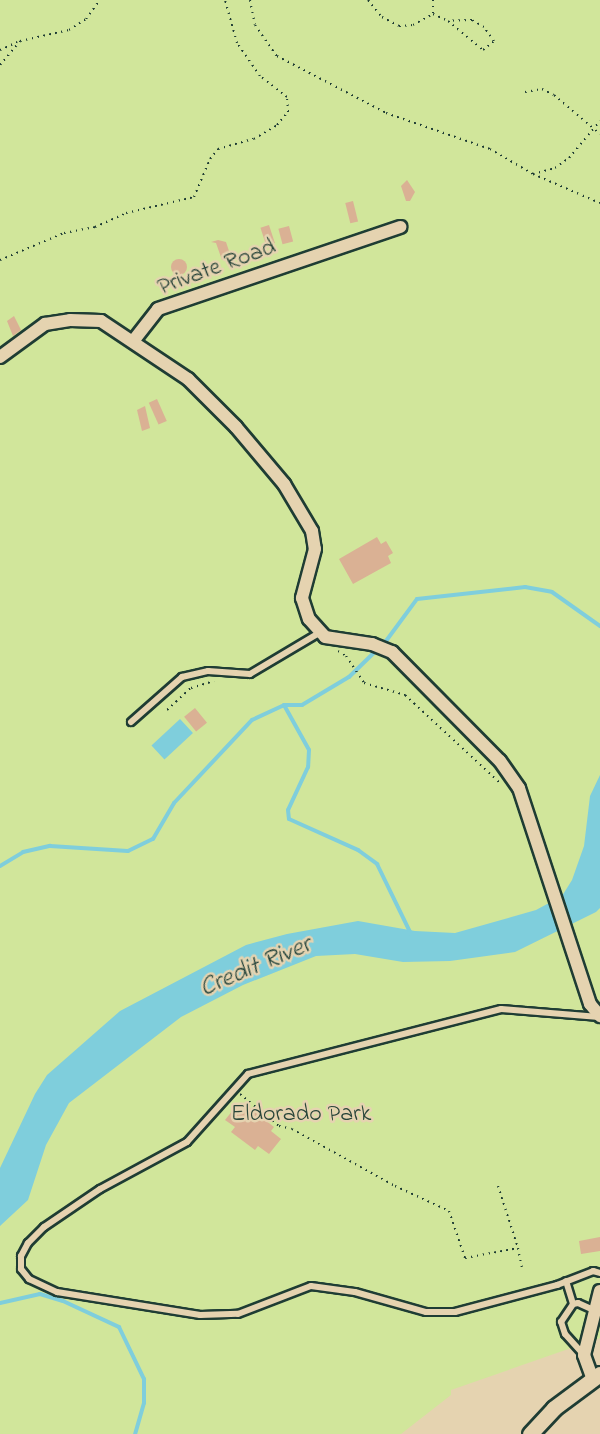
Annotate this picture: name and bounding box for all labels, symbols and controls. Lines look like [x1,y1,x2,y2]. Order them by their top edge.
street label: Private Road [154,233,280,303]
water label: Credit River [196,931,316,1005]
park label: Eldorado Park [231,1101,371,1129]

